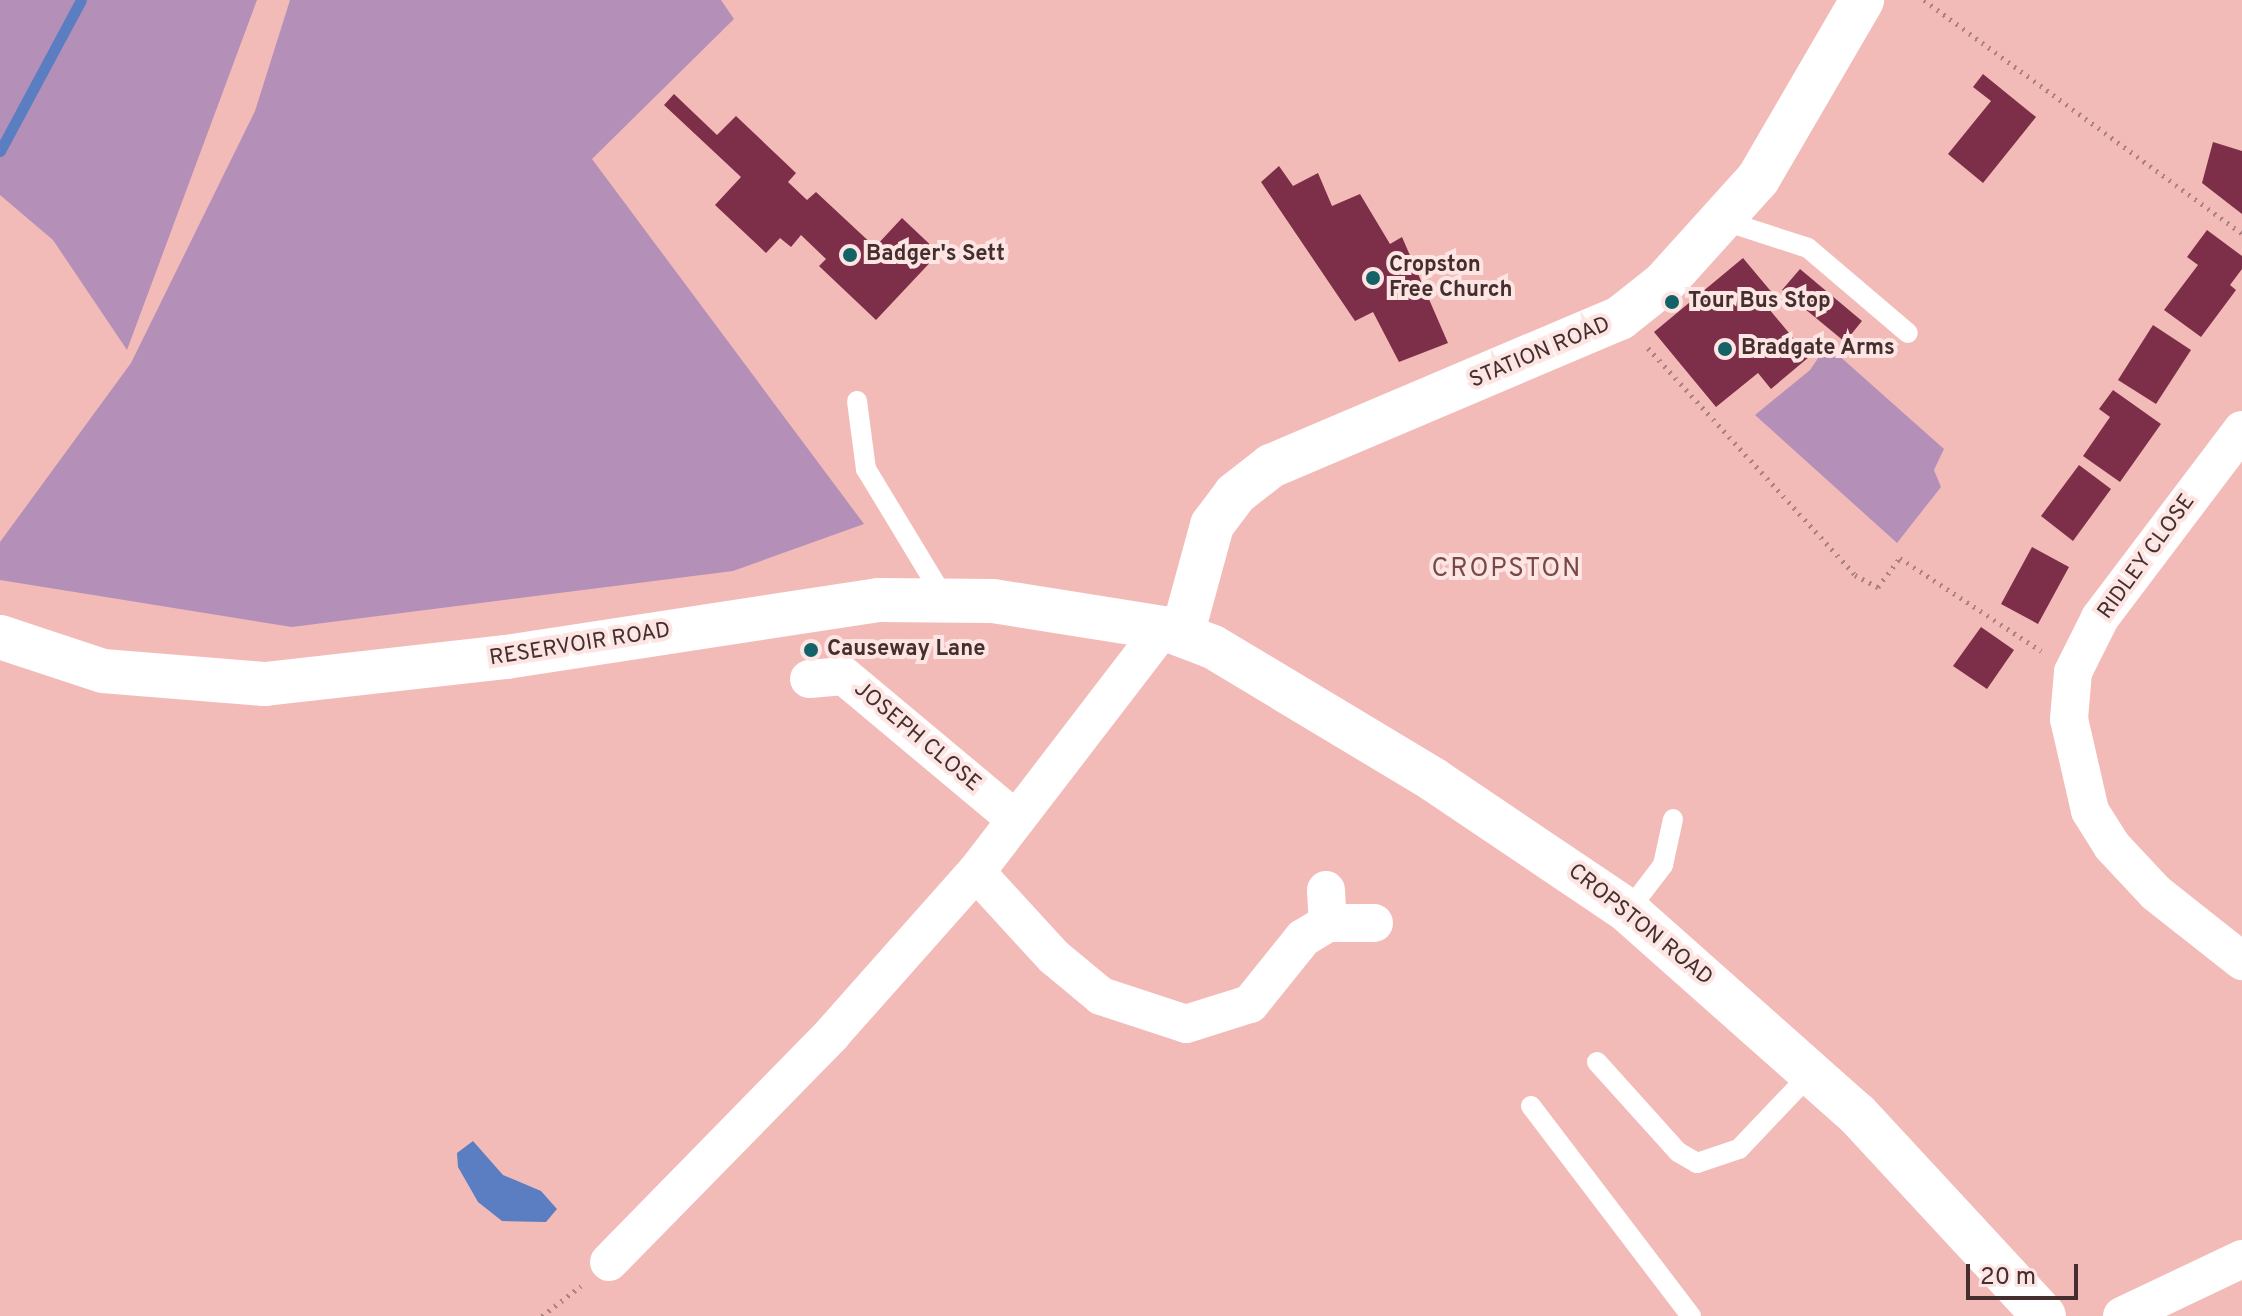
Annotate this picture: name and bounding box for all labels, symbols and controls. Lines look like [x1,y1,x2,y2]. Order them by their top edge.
place label: Badger's Sett [866,242,1005,268]
marker: Badger's Sett [841,246,859,264]
place label: Cropston Free Church [1389,252,1513,304]
marker: Cropston Free Church [1364,269,1382,287]
place label: Tour Bus Stop [1688,289,1831,315]
marker: Tour Bus Stop [1663,293,1681,311]
street label: STATION ROAD [1466,311,1614,395]
place label: Bradgate Arms [1741,336,1896,362]
marker: Bradgate Arms [1716,340,1734,358]
street label: RIDLEY CLOSE [2093,489,2201,625]
district label: CROPSTON [1432,554,1582,586]
street label: RESERVOIR ROAD [488,618,672,672]
place label: Causeway Lane [827,637,986,663]
marker: Causeway Lane [802,641,820,659]
street label: JOSEPH CLOSE [848,676,986,798]
street label: CROPSTON ROAD [1562,859,1718,991]
scale bar [1970,1248,2082,1298]
text: 20 m [1980,1263,2036,1293]

